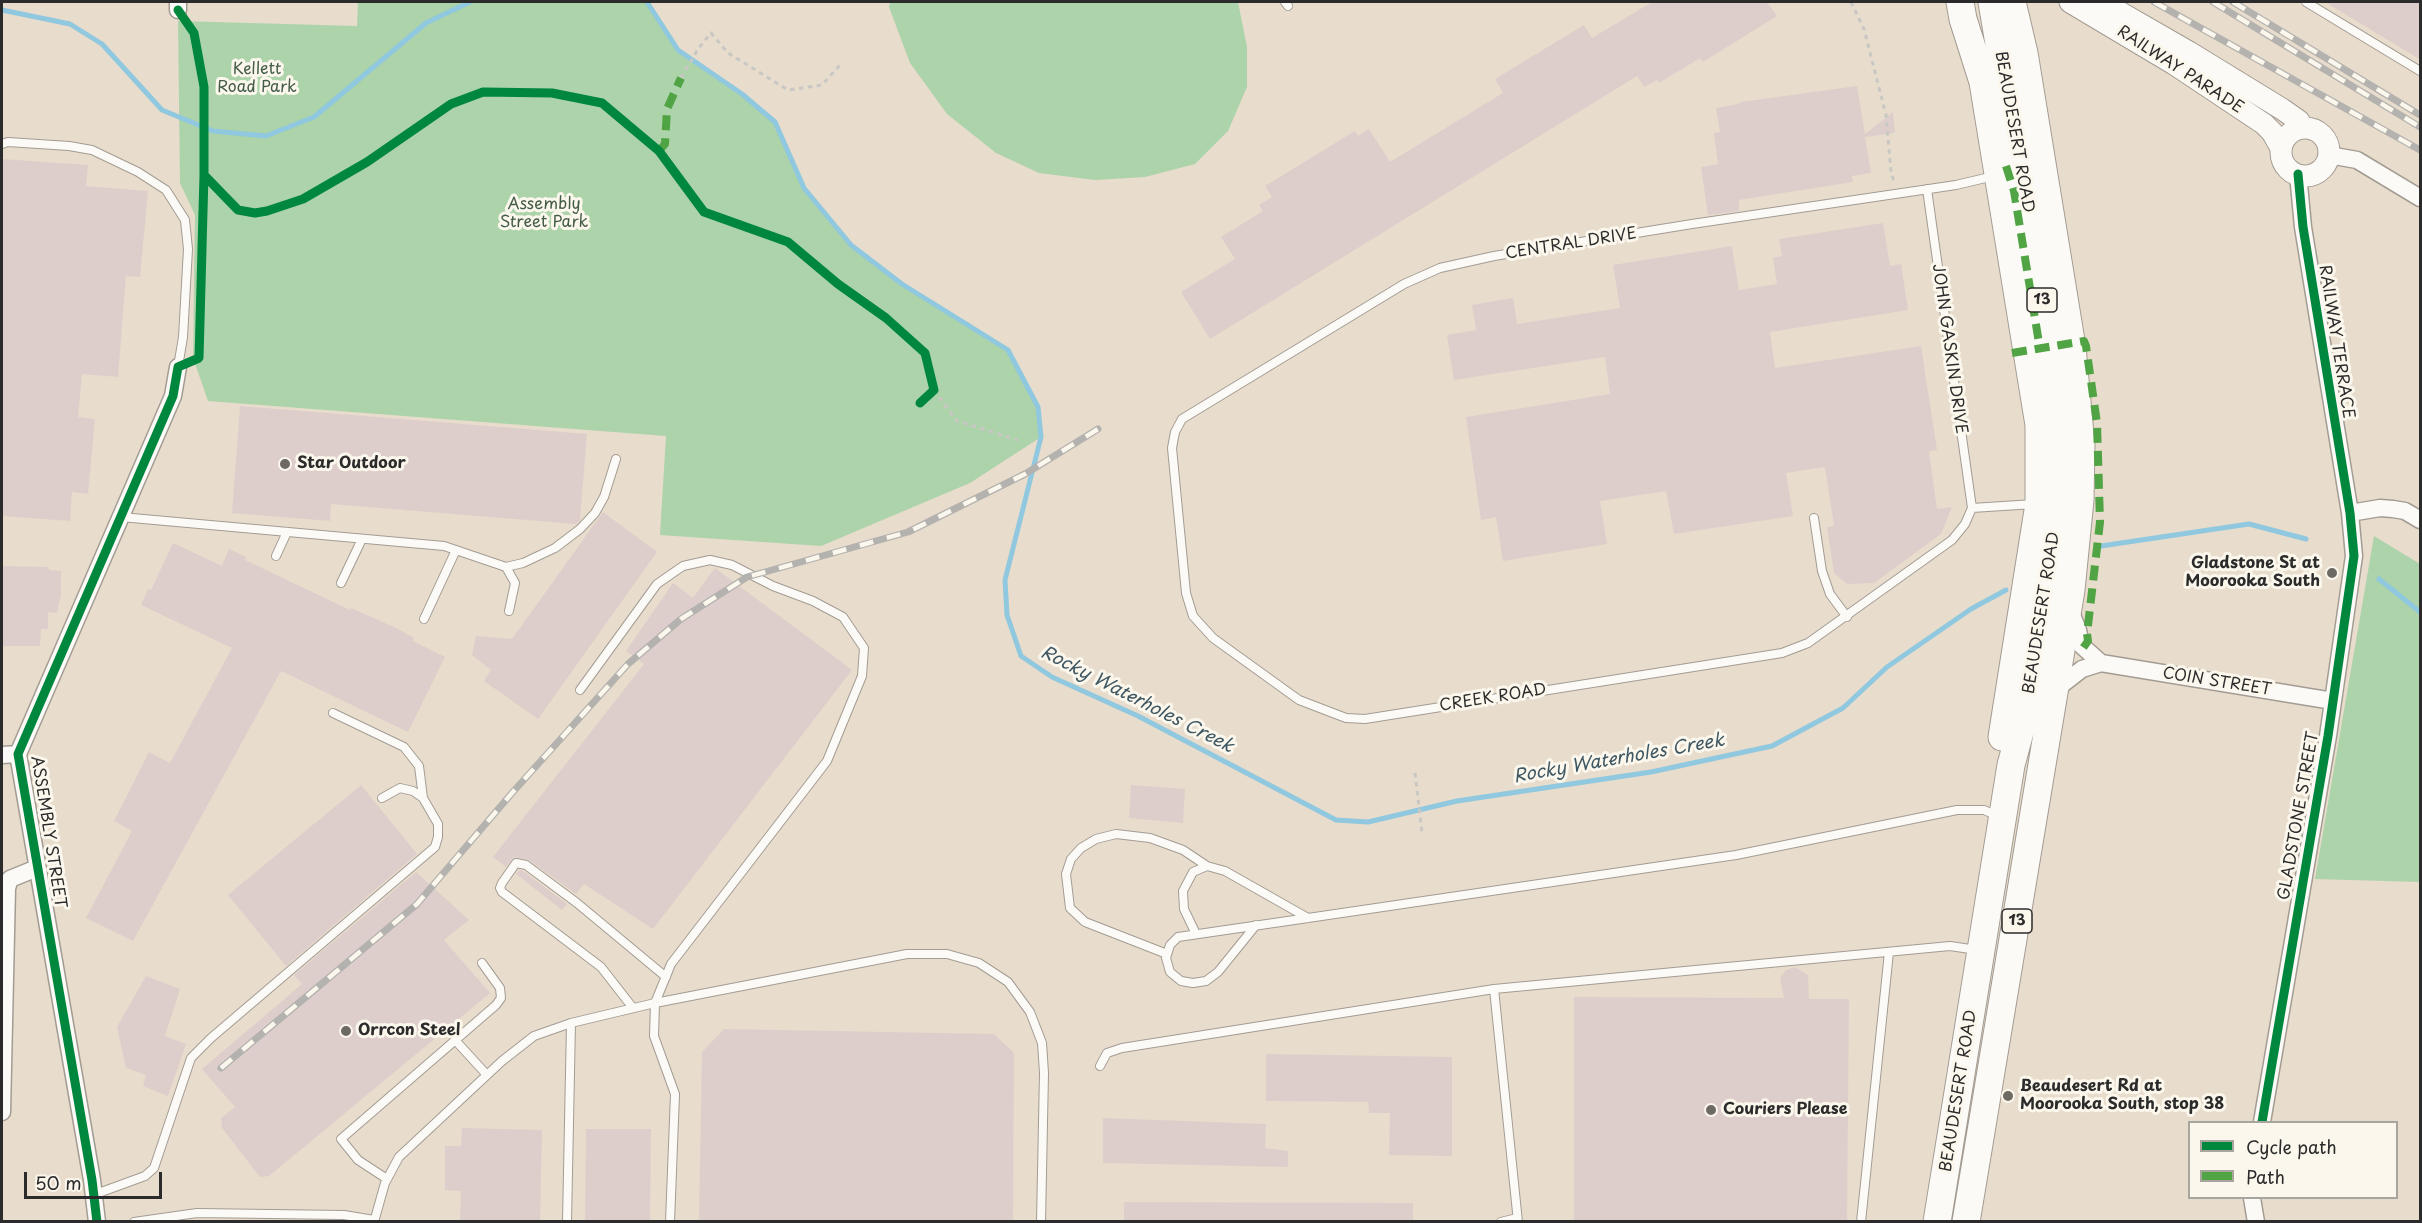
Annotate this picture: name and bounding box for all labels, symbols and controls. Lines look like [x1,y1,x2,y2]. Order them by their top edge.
street label: RAILWAY PARADE [2113,22,2247,118]
street label: BEAUDESERT ROAD [1990,50,2038,214]
park label: Kellett Road Park [217,60,297,98]
park label: Assembly Street Park [500,195,588,233]
street label: CENTRAL DRIVE [1504,224,1638,264]
street label: JOHN GASKIN DRIVE [1928,263,1970,435]
street label: RAILWAY TERRACE [2314,264,2358,420]
road number: 13 [2027,288,2057,312]
place label: Star Outdoor [297,454,406,474]
marker: Star Outdoor [278,457,292,471]
street label: BEAUDESERT ROAD [2020,531,2064,695]
place label: Gladstone St at Moorooka South [2185,554,2320,592]
marker: Gladstone St at Moorooka South [2325,566,2339,580]
water label: Rocky Waterholes Creek [1037,642,1237,758]
street label: COIN STREET [2161,664,2273,700]
street label: CREEK ROAD [1438,680,1548,716]
water label: Rocky Waterholes Creek [1512,730,1726,788]
street label: GLADSTONE STREET [2275,730,2323,902]
street label: ASSEMBLY STREET [26,754,70,910]
road number: 13 [2002,909,2032,933]
street label: BEAUDESERT ROAD [1937,1009,1981,1173]
place label: Orrcon Steel [358,1021,460,1041]
marker: Orrcon Steel [339,1024,353,1038]
place label: Beaudesert Rd at Moorooka South, stop 38 [2020,1077,2224,1115]
marker: Beaudesert Rd at Moorooka South, stop 38 [2001,1089,2015,1103]
place label: Couriers Please [1723,1100,1847,1120]
marker: Couriers Please [1704,1103,1718,1117]
legend [2188,1121,2398,1199]
text: Cycle path [2246,1133,2337,1160]
scale bar [27,1160,165,1198]
text: Path [2246,1163,2285,1190]
text: 50 m [35,1169,82,1196]

